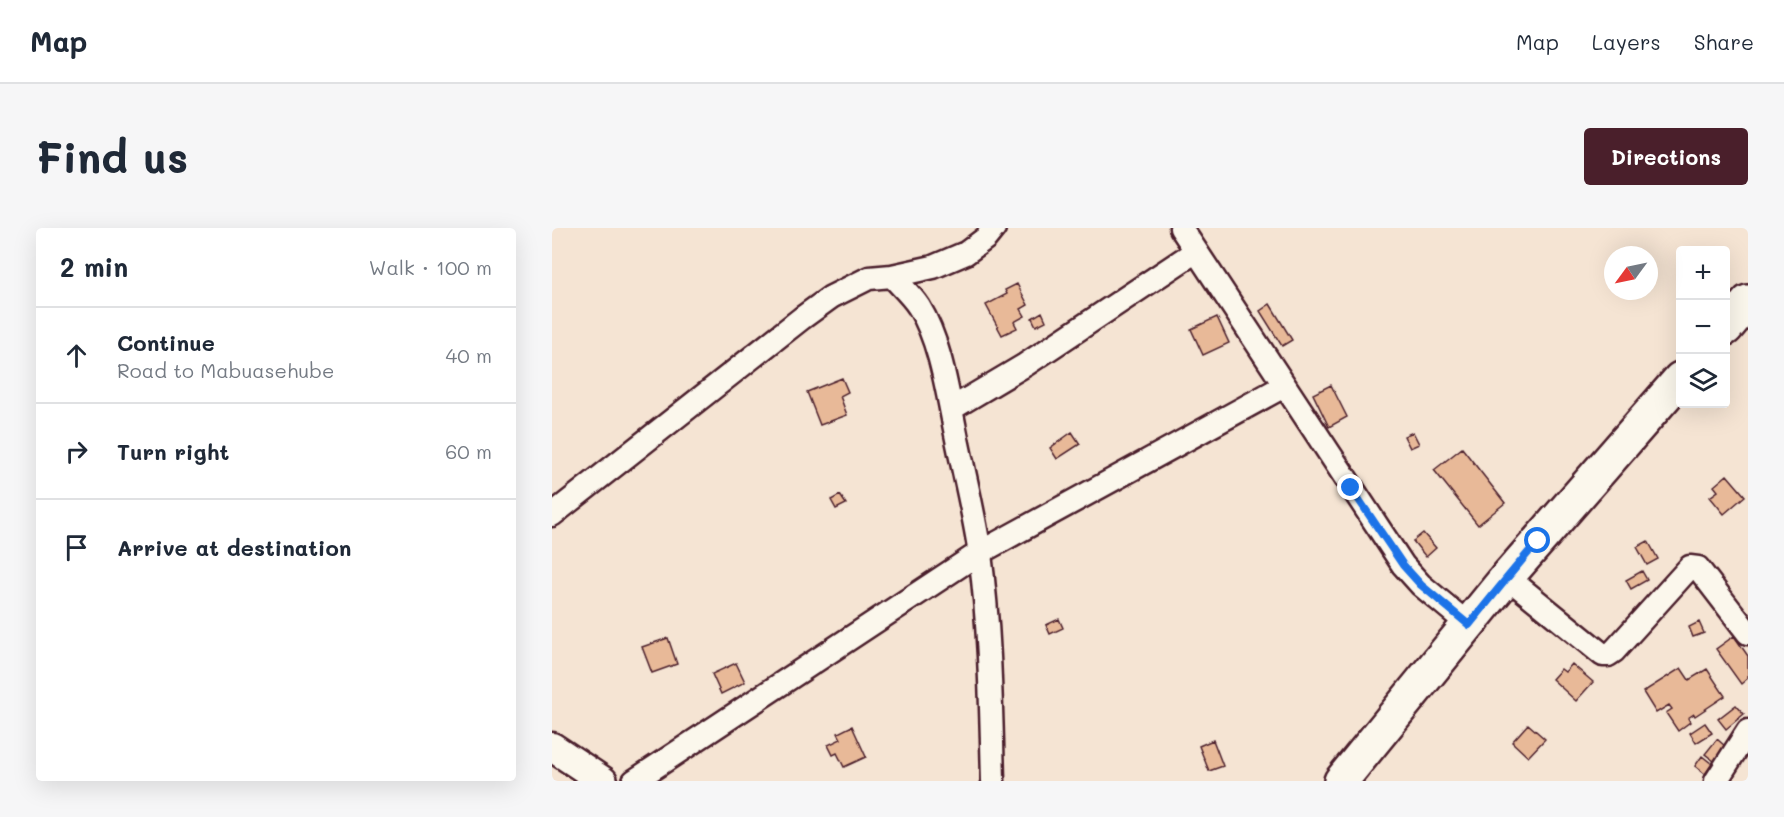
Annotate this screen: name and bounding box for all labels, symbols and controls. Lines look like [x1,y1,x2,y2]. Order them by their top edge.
text: Map [30,23,87,59]
text: Map [1516,28,1559,55]
text: Layers [1592,28,1661,55]
text: Share [1694,28,1754,55]
button: Directions [1584,128,1748,185]
text: Find us [36,129,188,184]
north arrow [1604,246,1658,300]
map controls [1676,246,1730,408]
button: + [1676,246,1730,300]
text: 2 min [60,250,128,284]
text: Walk · 100 m [369,254,492,280]
button: − [1676,300,1730,354]
text: Continue [117,328,215,357]
icon: ahead [60,339,93,372]
text: 40 m [446,342,492,368]
button: layers [1676,354,1730,408]
text: Road to Mabuasehube [117,357,334,383]
icon: right [60,435,93,468]
text: Turn right [117,437,229,466]
text: 60 m [445,438,492,464]
route end [1337,474,1363,500]
route start [1524,527,1550,553]
icon: arrive [60,531,93,564]
text: Arrive at destination [117,533,352,562]

